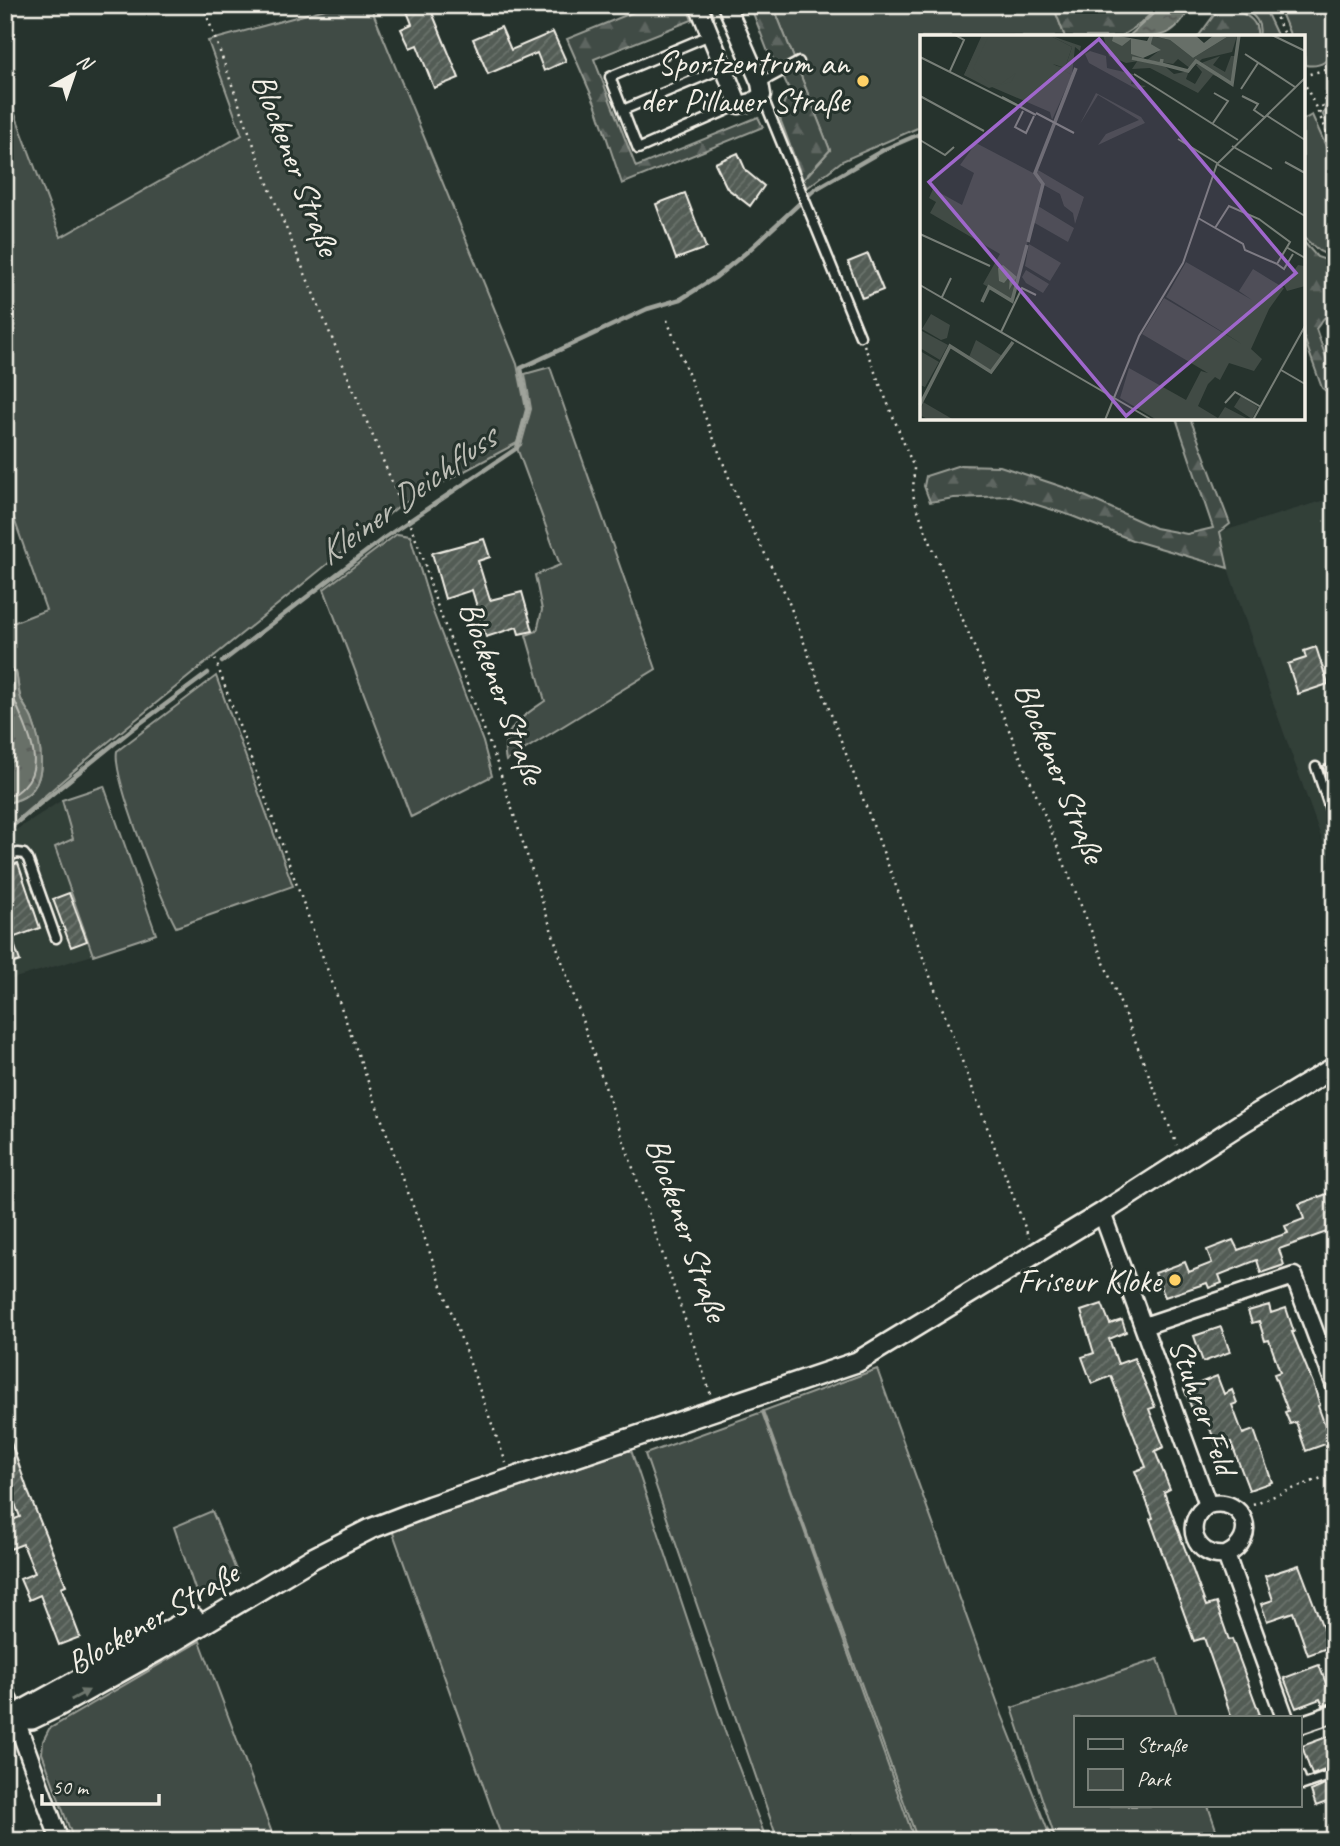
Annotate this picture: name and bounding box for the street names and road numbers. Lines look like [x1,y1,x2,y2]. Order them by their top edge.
street label: Blockener Straße [242,67,351,263]
street label: Blockener Straße [450,595,555,792]
street label: Blockener Straße [1005,676,1116,871]
street label: Blockener Straße [636,1132,739,1329]
street label: Stuhrer Feld [1159,1333,1249,1485]
street label: Blockener Straße [59,1551,248,1684]

